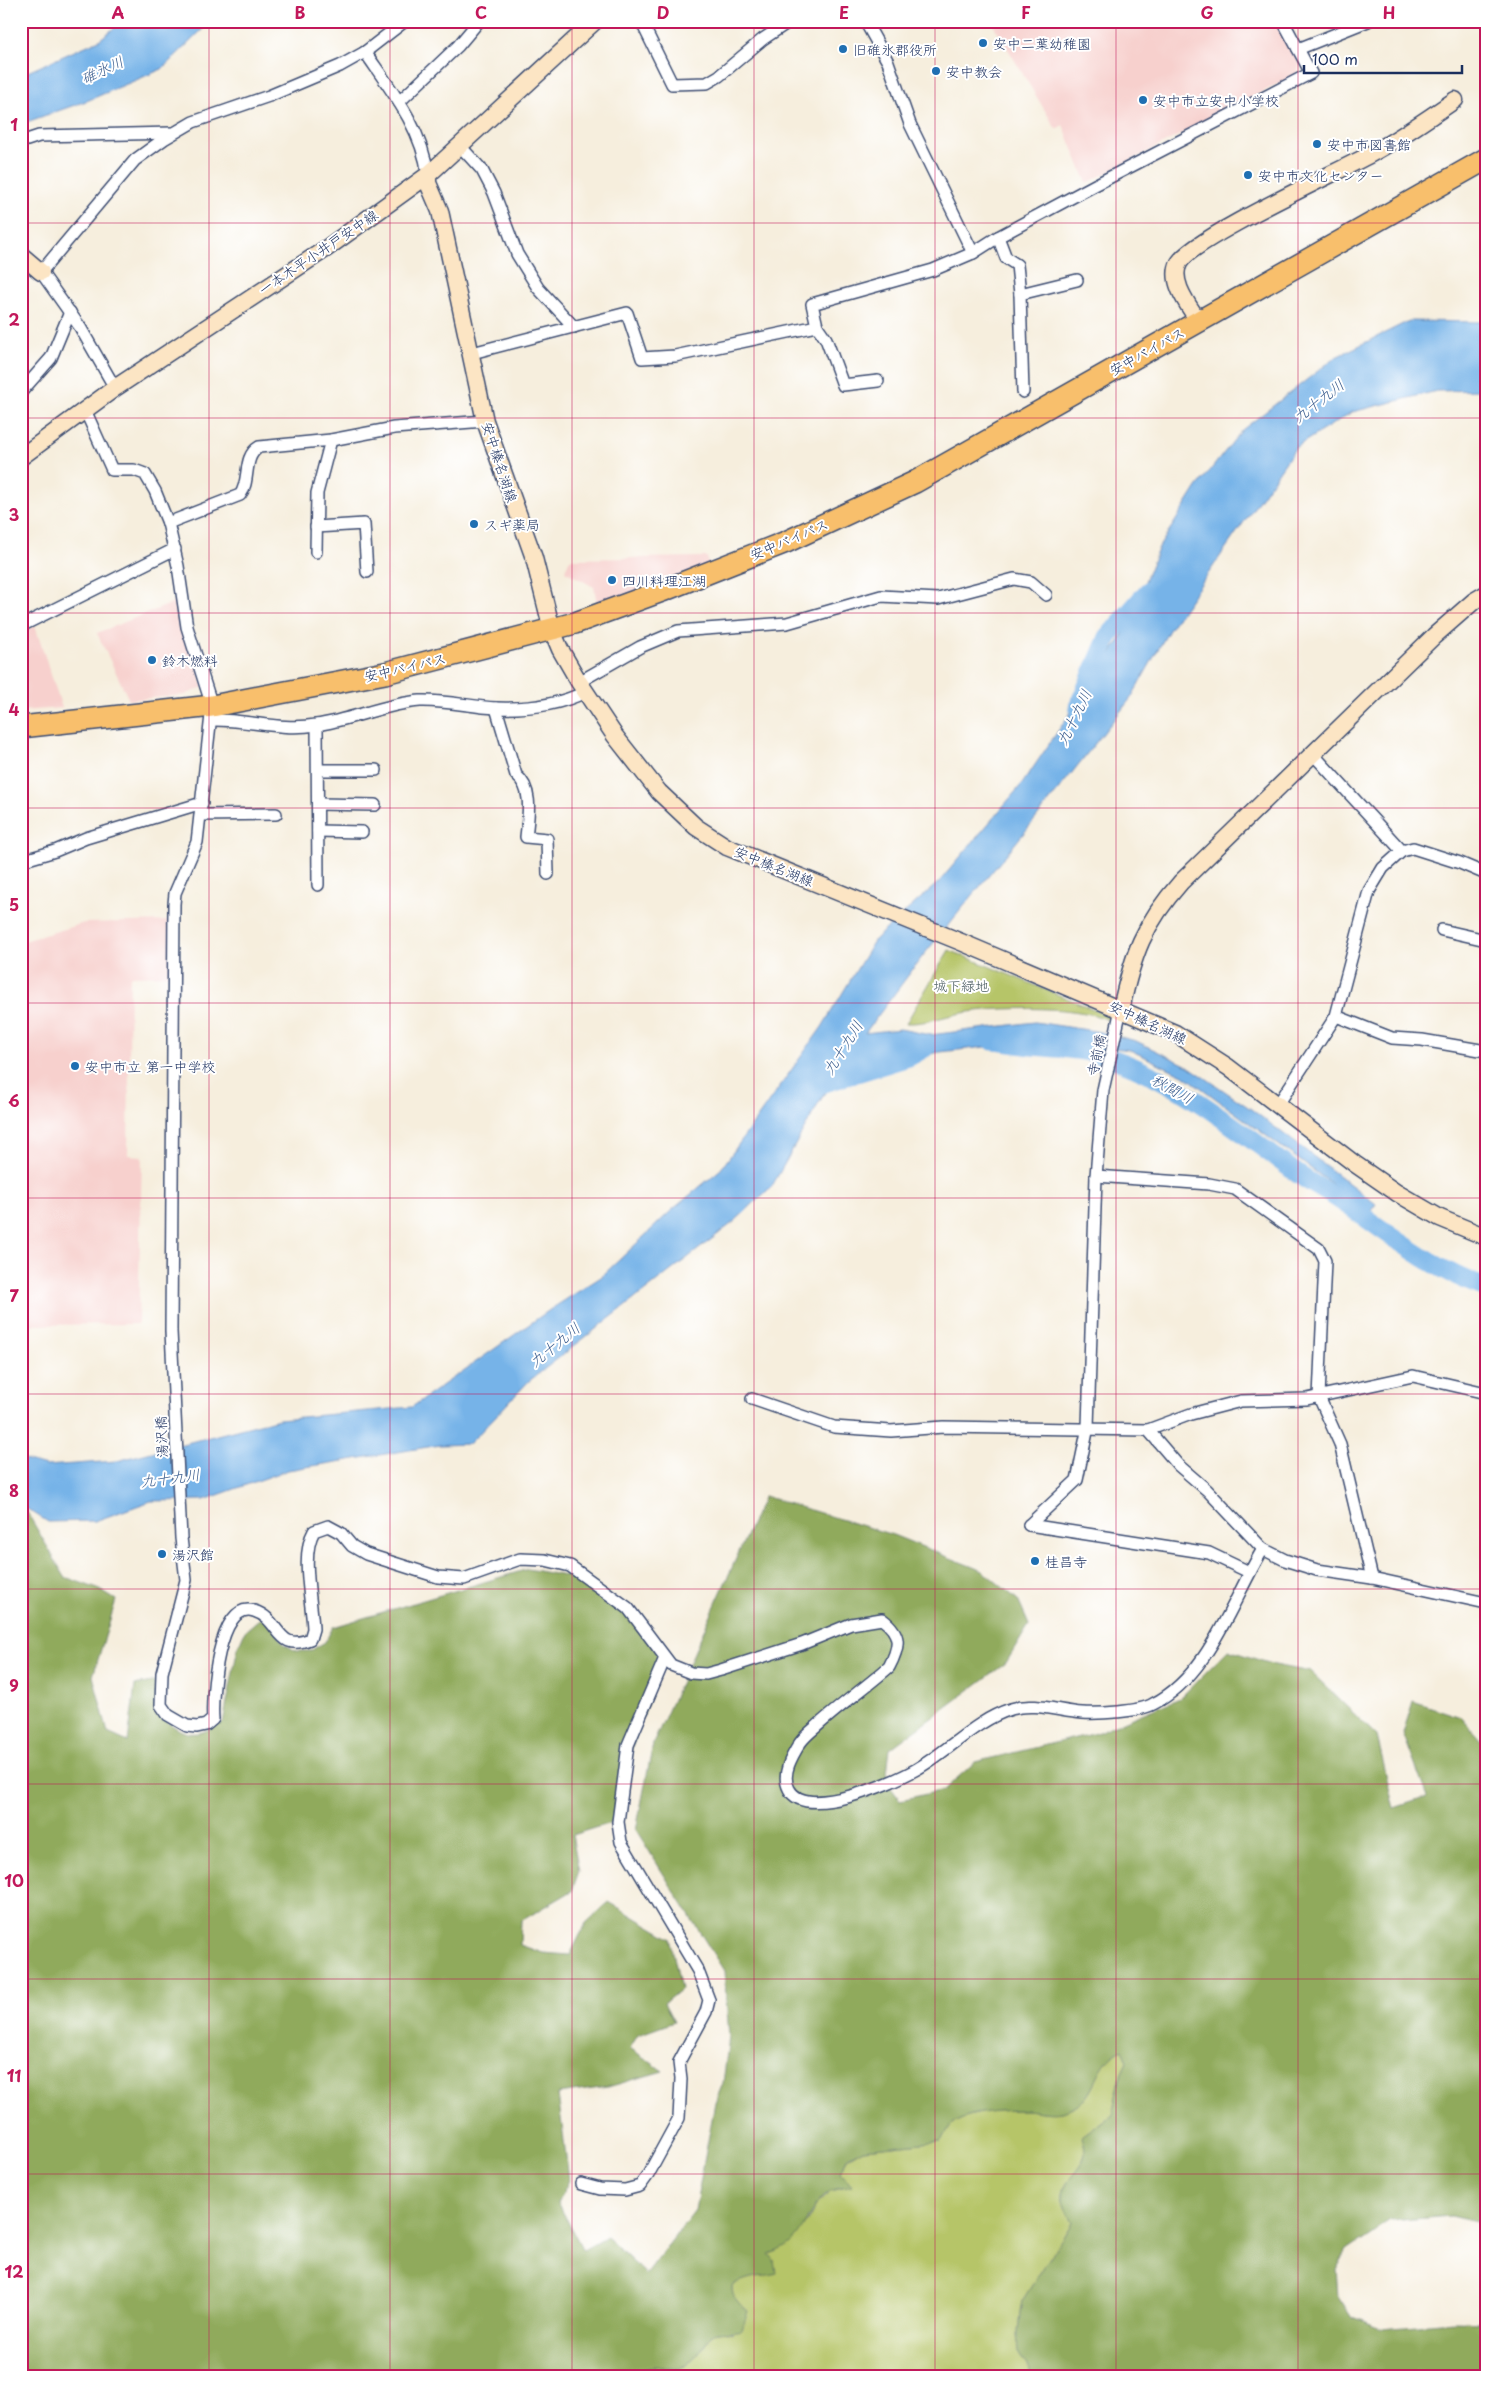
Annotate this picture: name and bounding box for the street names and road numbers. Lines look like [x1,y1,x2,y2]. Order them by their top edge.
street label: 一本木平小井戸安中線 [254,204,382,300]
street label: 安中バイパス [1105,322,1189,380]
street label: 安中榛名湖線 [477,419,523,505]
street label: 安中バイパス [746,513,832,565]
street label: 安中バイパス [362,647,448,687]
street label: 安中榛名湖線 [731,841,817,891]
street label: 安中榛名湖線 [1105,995,1191,1049]
street label: 寺前橋 [1081,1032,1111,1078]
street label: 湯沢橋 [149,1415,173,1459]

